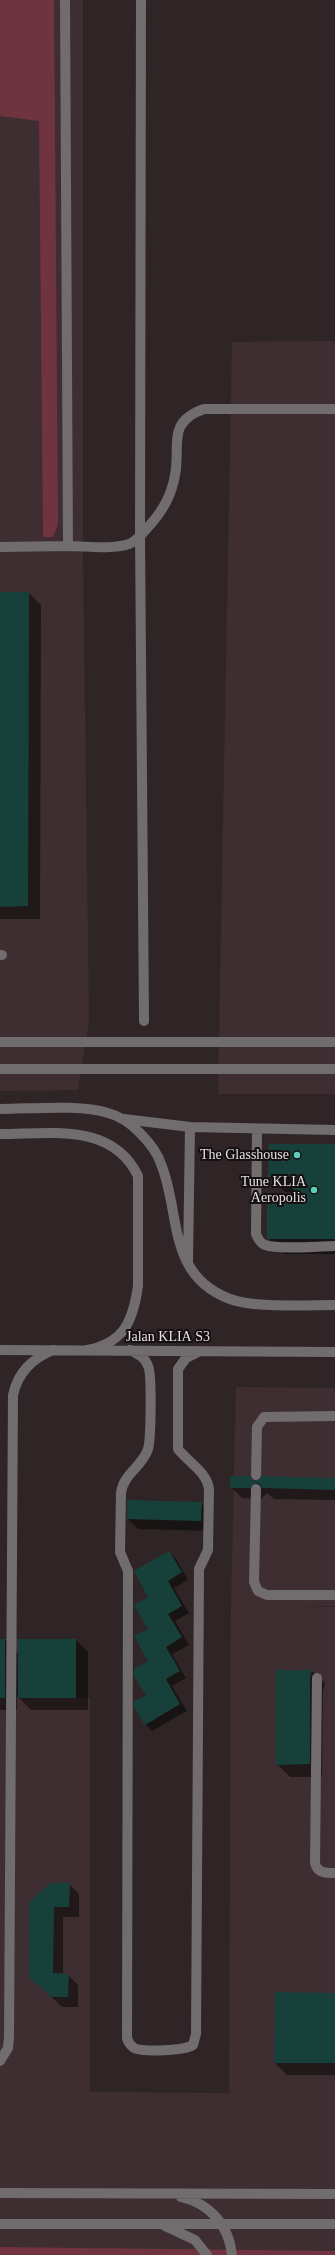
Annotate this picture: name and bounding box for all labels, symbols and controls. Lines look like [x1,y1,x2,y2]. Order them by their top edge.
place label: The Glasshouse [200,1147,289,1163]
marker: The Glasshouse [292,1150,302,1160]
place label: Tune KLIA Aeropolis [241,1174,306,1206]
marker: Tune KLIA Aeropolis [309,1185,319,1195]
street label: Jalan KLIA S3 [126,1329,210,1345]

